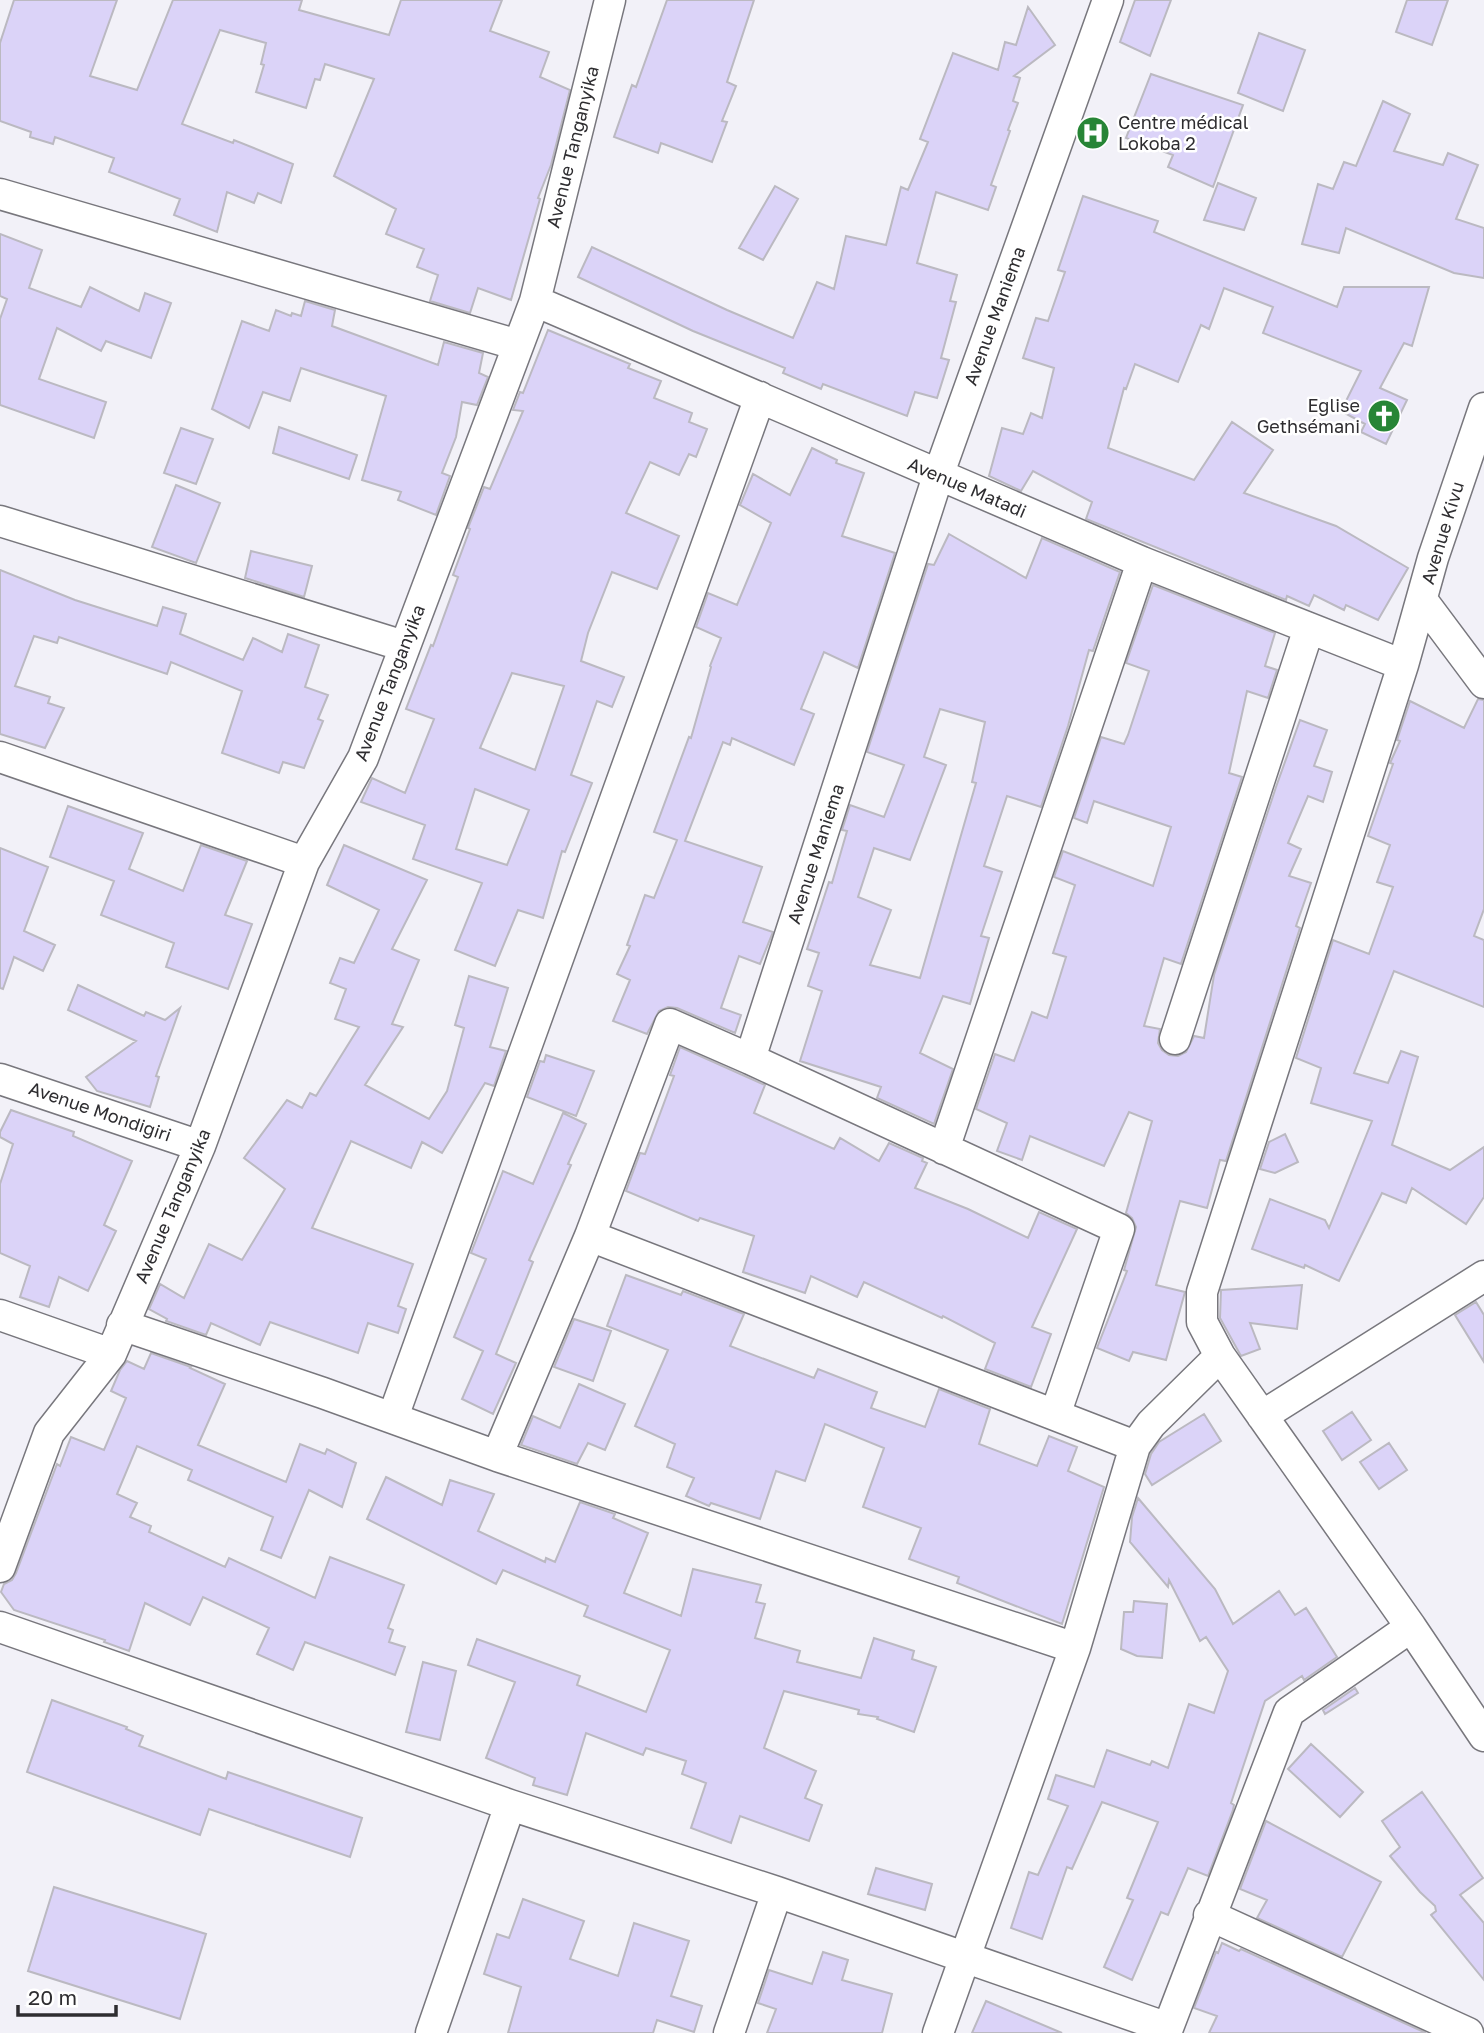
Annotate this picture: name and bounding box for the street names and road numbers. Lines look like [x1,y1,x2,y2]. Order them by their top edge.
street label: Avenue Tanganyika [541,64,603,230]
street label: Avenue Maniema [959,243,1029,388]
street label: Avenue Matadi [905,452,1030,522]
street label: Avenue Kivu [1416,479,1468,587]
street label: Avenue Tanganyika [349,601,429,764]
street label: Avenue Maniema [782,781,848,927]
street label: Avenue Mondigiri [26,1076,174,1146]
street label: Avenue Tanganyika [130,1125,215,1286]

